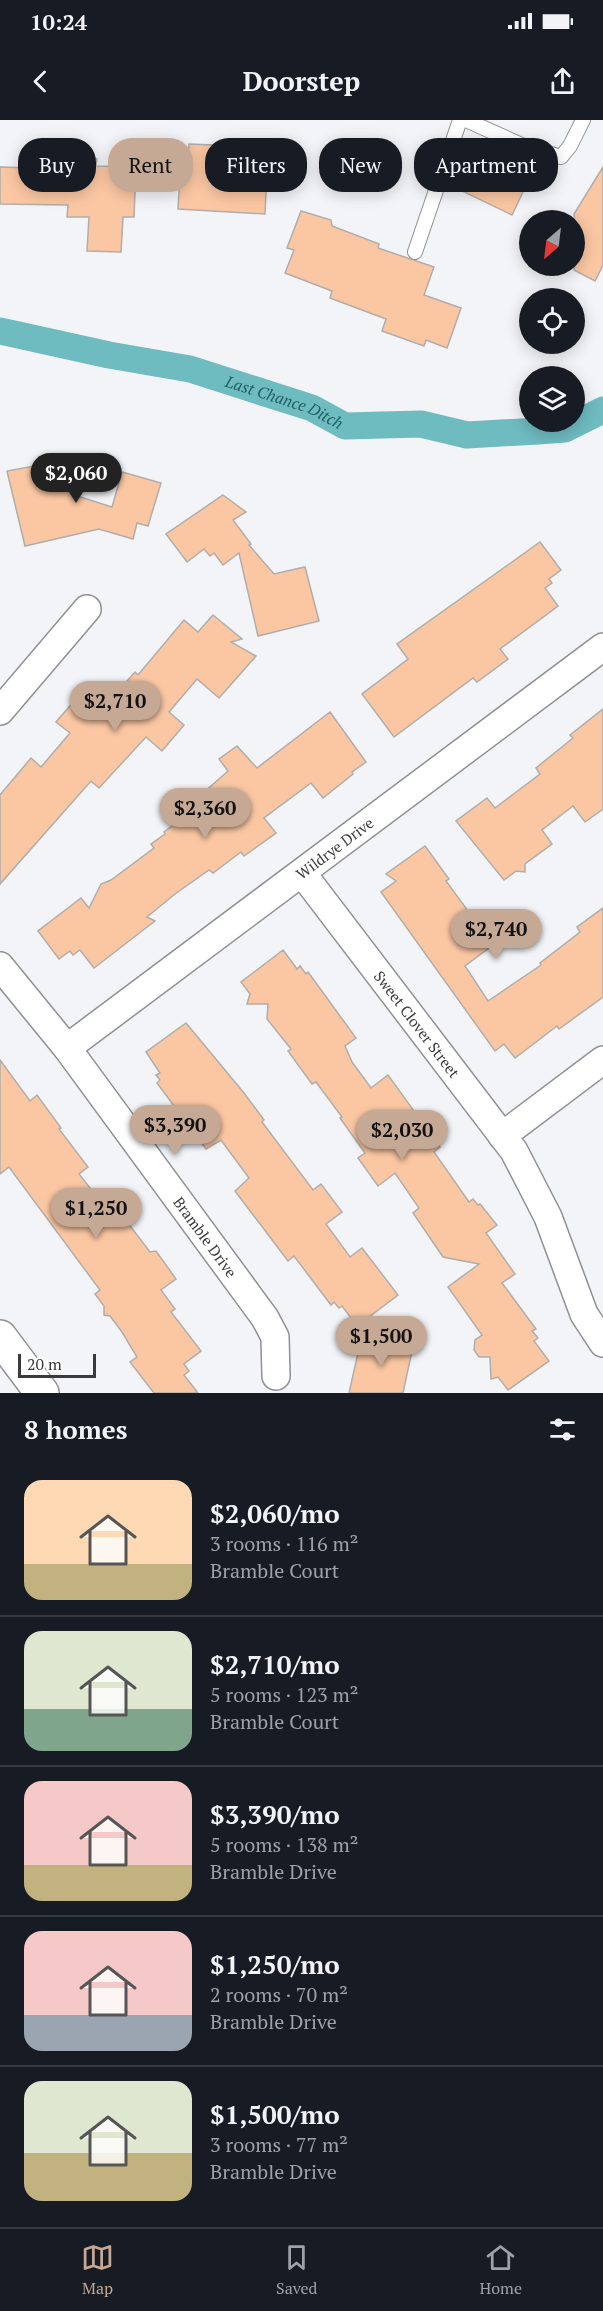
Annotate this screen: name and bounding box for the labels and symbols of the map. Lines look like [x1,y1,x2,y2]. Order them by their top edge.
north arrow [519,210,585,276]
water label: Last Chance Ditch [222,370,347,434]
pin: $2,060 [27,453,125,504]
pin: $2,710 [66,681,164,732]
pin: $2,360 [156,788,254,839]
street label: Wildrye Drive [292,812,377,883]
pin: $2,740 [447,909,545,960]
street label: Sweet Clover Street [370,966,465,1082]
pin: $3,390 [126,1105,224,1156]
pin: $2,030 [353,1110,451,1161]
pin: $1,250 [47,1188,145,1239]
street label: Bramble Drive [169,1192,242,1281]
pin: $1,500 [332,1316,430,1367]
scale bar [18,1351,96,1378]

